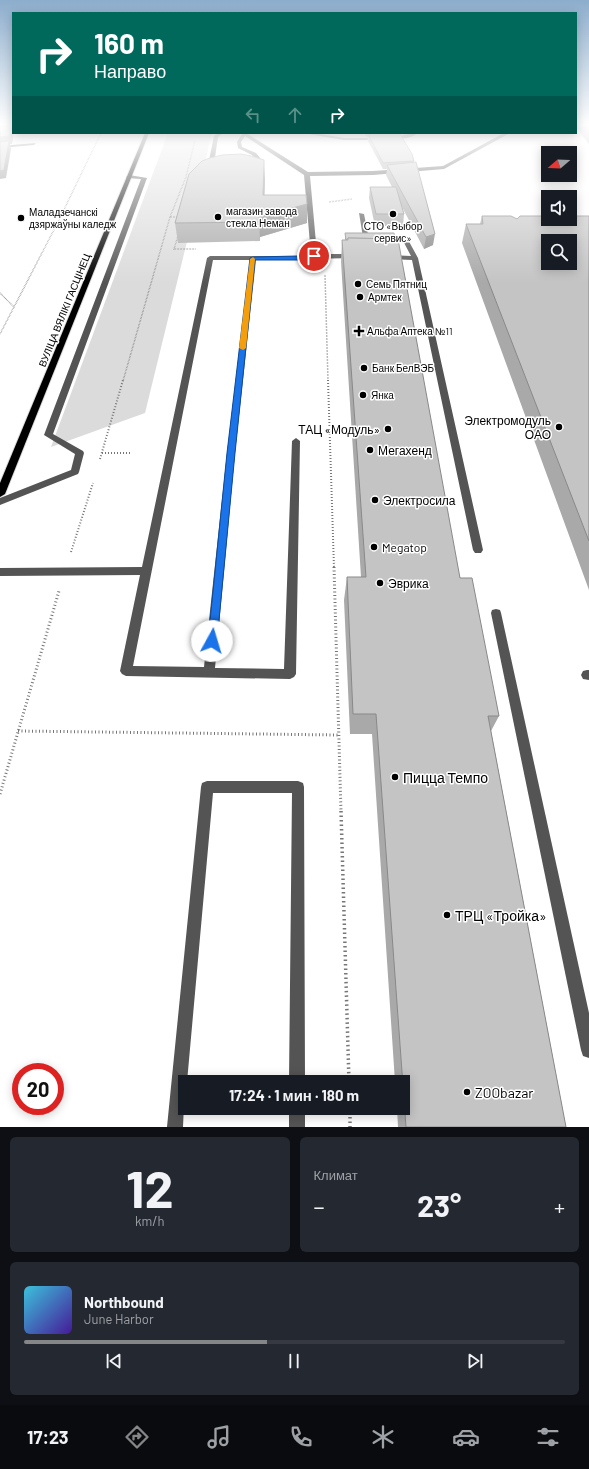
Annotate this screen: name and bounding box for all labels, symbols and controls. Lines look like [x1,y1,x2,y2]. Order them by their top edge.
text: 160 m [94,26,164,60]
icon: right [28,28,80,80]
text: Направо [94,60,166,82]
icon: left [242,104,264,126]
icon: ahead [284,104,306,126]
icon: right [326,104,348,126]
north arrow [541,146,577,182]
map controls [541,146,577,270]
button: sound [541,190,577,226]
place label: магазин завода стекла Неман [226,205,298,229]
place label: Маладзечанскі дзяржаўны каледж [29,206,117,230]
marker: СТО «Выбор сервис» [388,209,398,219]
marker: магазин завода стекла Неман [213,212,223,222]
marker: Маладзечанскі дзяржаўны каледж [16,213,26,223]
place label: СТО «Выбор сервис» [364,220,423,244]
button: search [541,234,577,270]
pin [297,239,331,273]
icon: arrive [303,245,325,267]
street label: ВУЛІЦА ВЯЛІКІ ГАСЦІНЕЦ [36,251,92,368]
place label: Семь Пятниц [366,278,427,290]
marker: Семь Пятниц [353,279,363,289]
place label: Армтек [368,291,402,303]
marker: Армтек [355,292,365,302]
place label: Альфа Аптека №11 [367,325,453,337]
marker: Альфа Аптека №11 [354,326,364,336]
place label: Банк БелВЭБ [372,362,435,374]
marker: Банк БелВЭБ [359,363,369,373]
place label: Янка [371,389,394,401]
marker: Янка [358,390,368,400]
place label: Электромодуль ОАО [464,413,551,441]
place label: ТАЦ «Модуль» [298,422,380,437]
marker: Электромодуль ОАО [554,422,564,432]
marker: ТАЦ «Модуль» [383,424,393,434]
place label: Мегахенд [378,443,432,458]
marker: Мегахенд [365,445,375,455]
place label: Электросила [383,493,456,508]
marker: Электросила [370,495,380,505]
place label: Megatop [382,540,427,554]
marker: Megatop [369,542,379,552]
place label: Эврика [388,576,429,591]
marker: Эврика [375,578,385,588]
position arrow [191,620,233,662]
place label: Пицца Темпо [403,769,488,786]
marker: Пицца Темпо [390,772,400,782]
place label: ТРЦ «Тройка» [455,907,547,924]
marker: ТРЦ «Тройка» [442,910,452,920]
speed limit sign: 20 [12,1063,64,1115]
place label: ZOObazar [475,1084,533,1101]
text: 17:24 · 1 мин · 180 m [229,1086,359,1104]
marker: ZOObazar [462,1087,472,1097]
text: 12 [126,1156,174,1218]
text: Климат [314,1167,358,1183]
text: 23° [417,1187,461,1223]
text: − [314,1193,325,1219]
text: + [554,1193,565,1219]
text: km/h [135,1213,164,1229]
text: Northbound [84,1293,164,1311]
text: June Harbor [84,1311,154,1327]
icon: previous [103,1350,125,1372]
icon: pause [283,1350,305,1372]
icon: next [464,1350,486,1372]
icon: directions [123,1423,151,1451]
icon: music [205,1423,233,1451]
icon: phone [287,1423,315,1451]
icon: climate [369,1423,397,1451]
icon: car [452,1423,480,1451]
icon: filters [534,1423,562,1451]
text: 17:23 [27,1426,69,1448]

